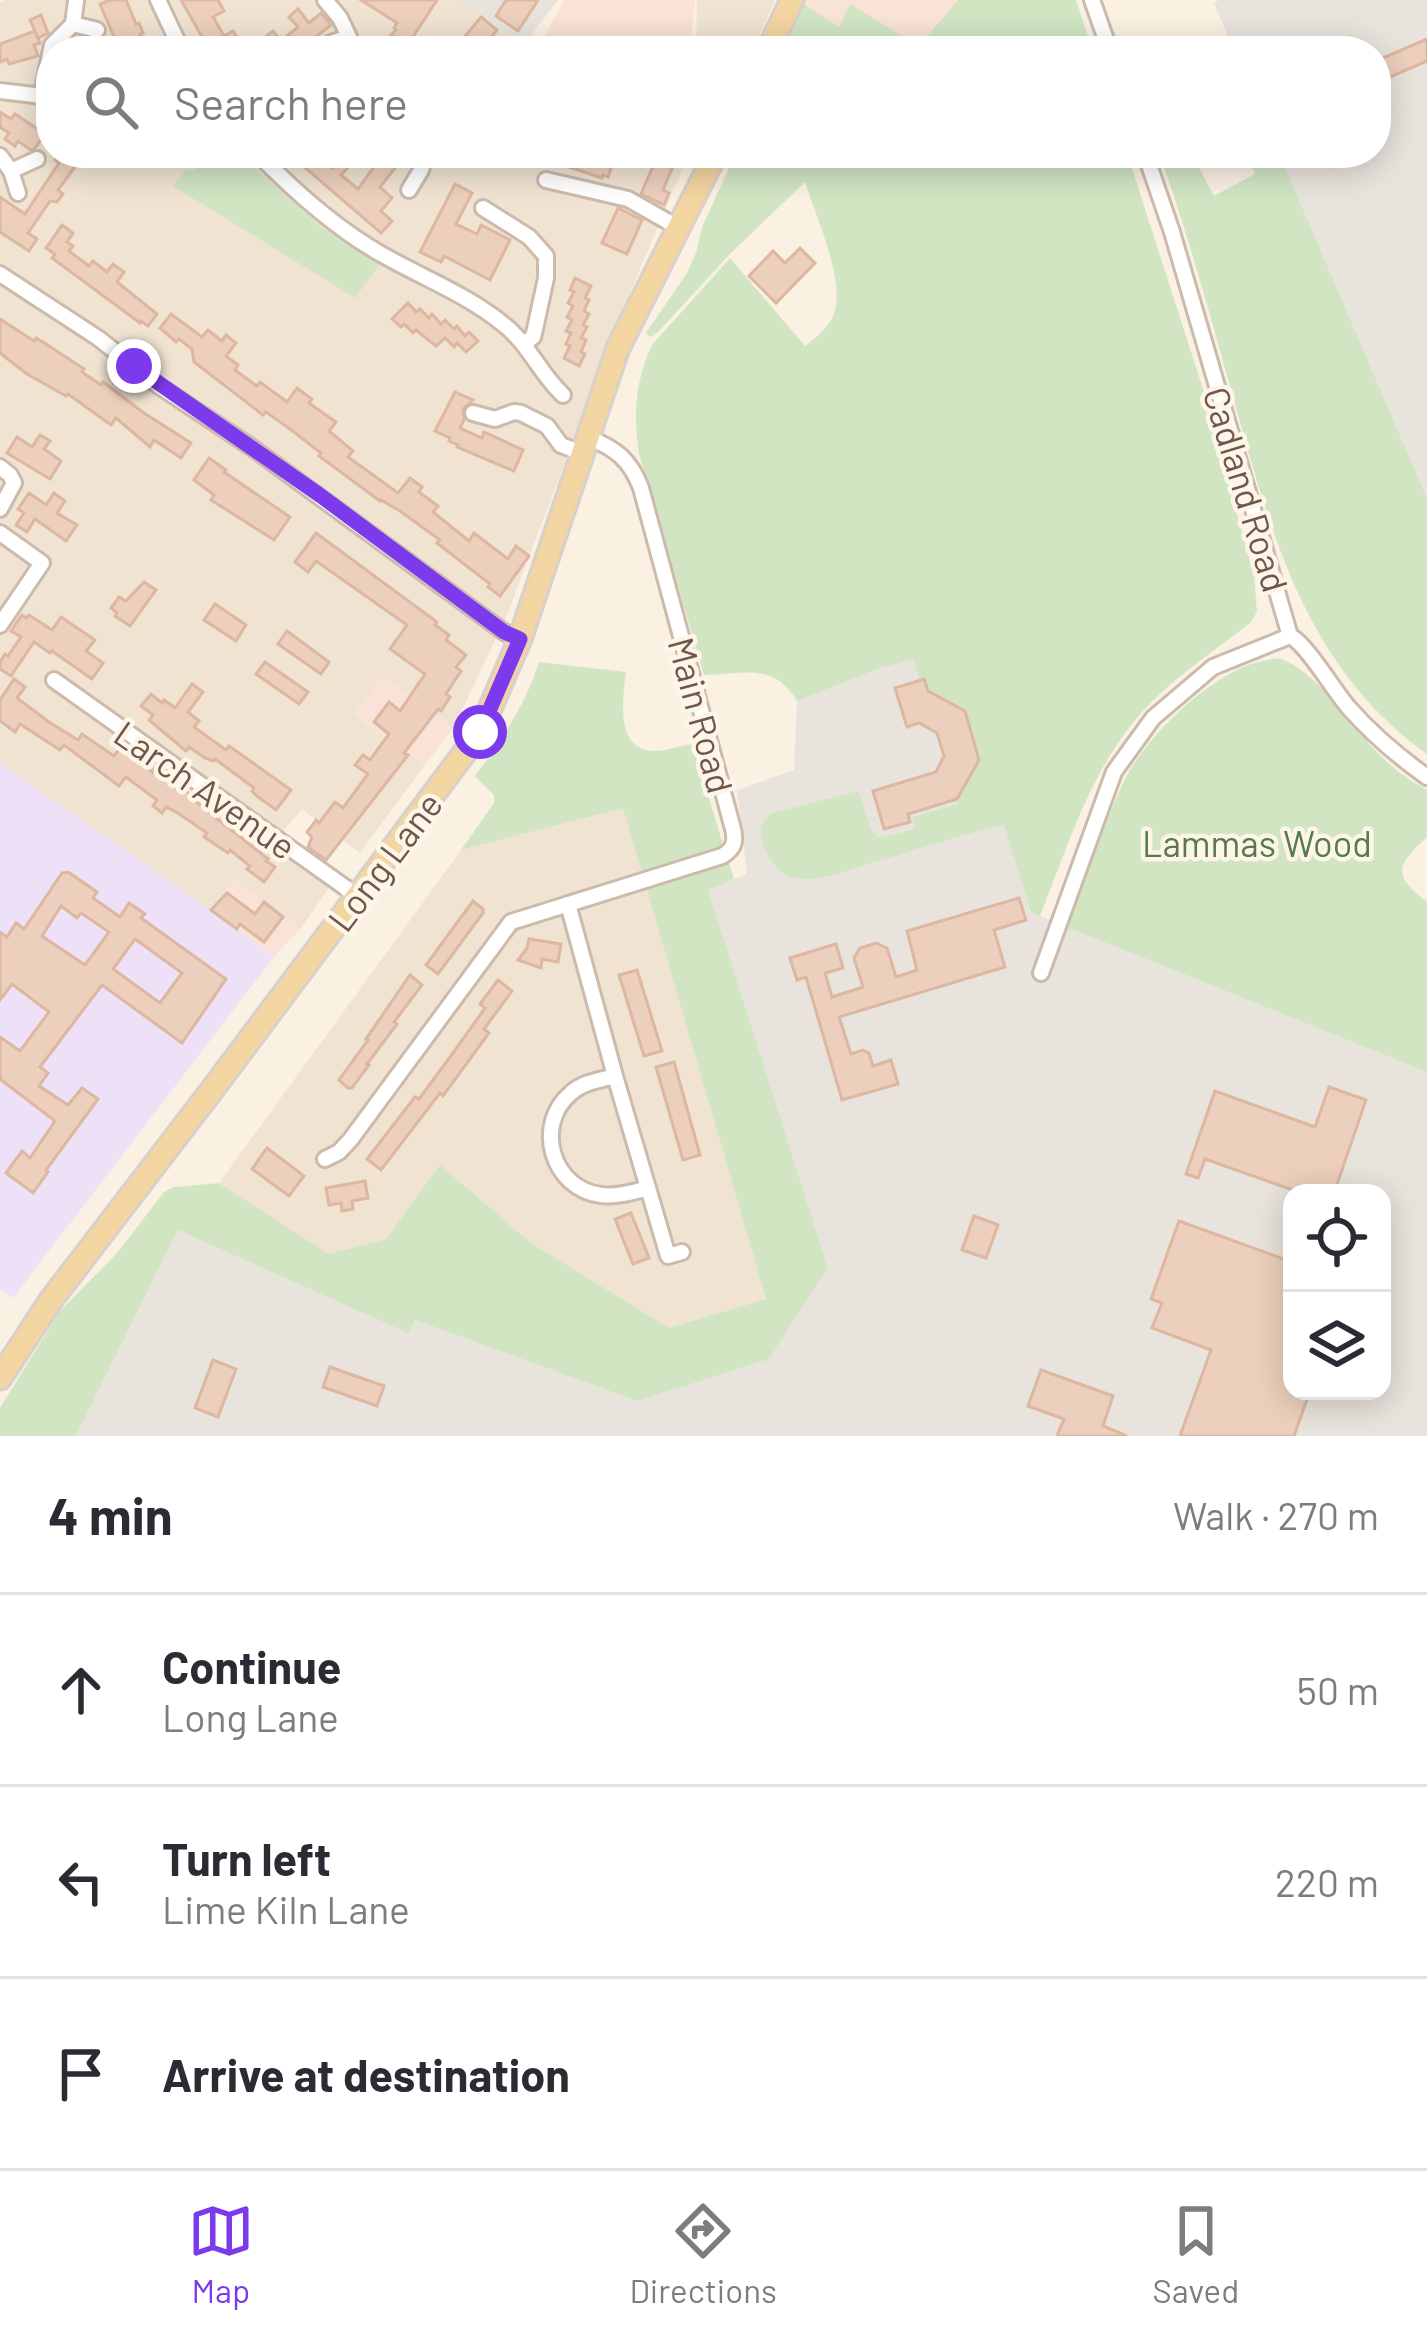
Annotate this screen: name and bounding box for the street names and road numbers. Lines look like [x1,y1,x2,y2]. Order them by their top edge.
street label: Cadland Road [1195,381,1299,597]
street label: Main Road [661,632,743,798]
street label: Larch Avenue [107,711,305,867]
street label: Long Lane [318,783,450,939]

